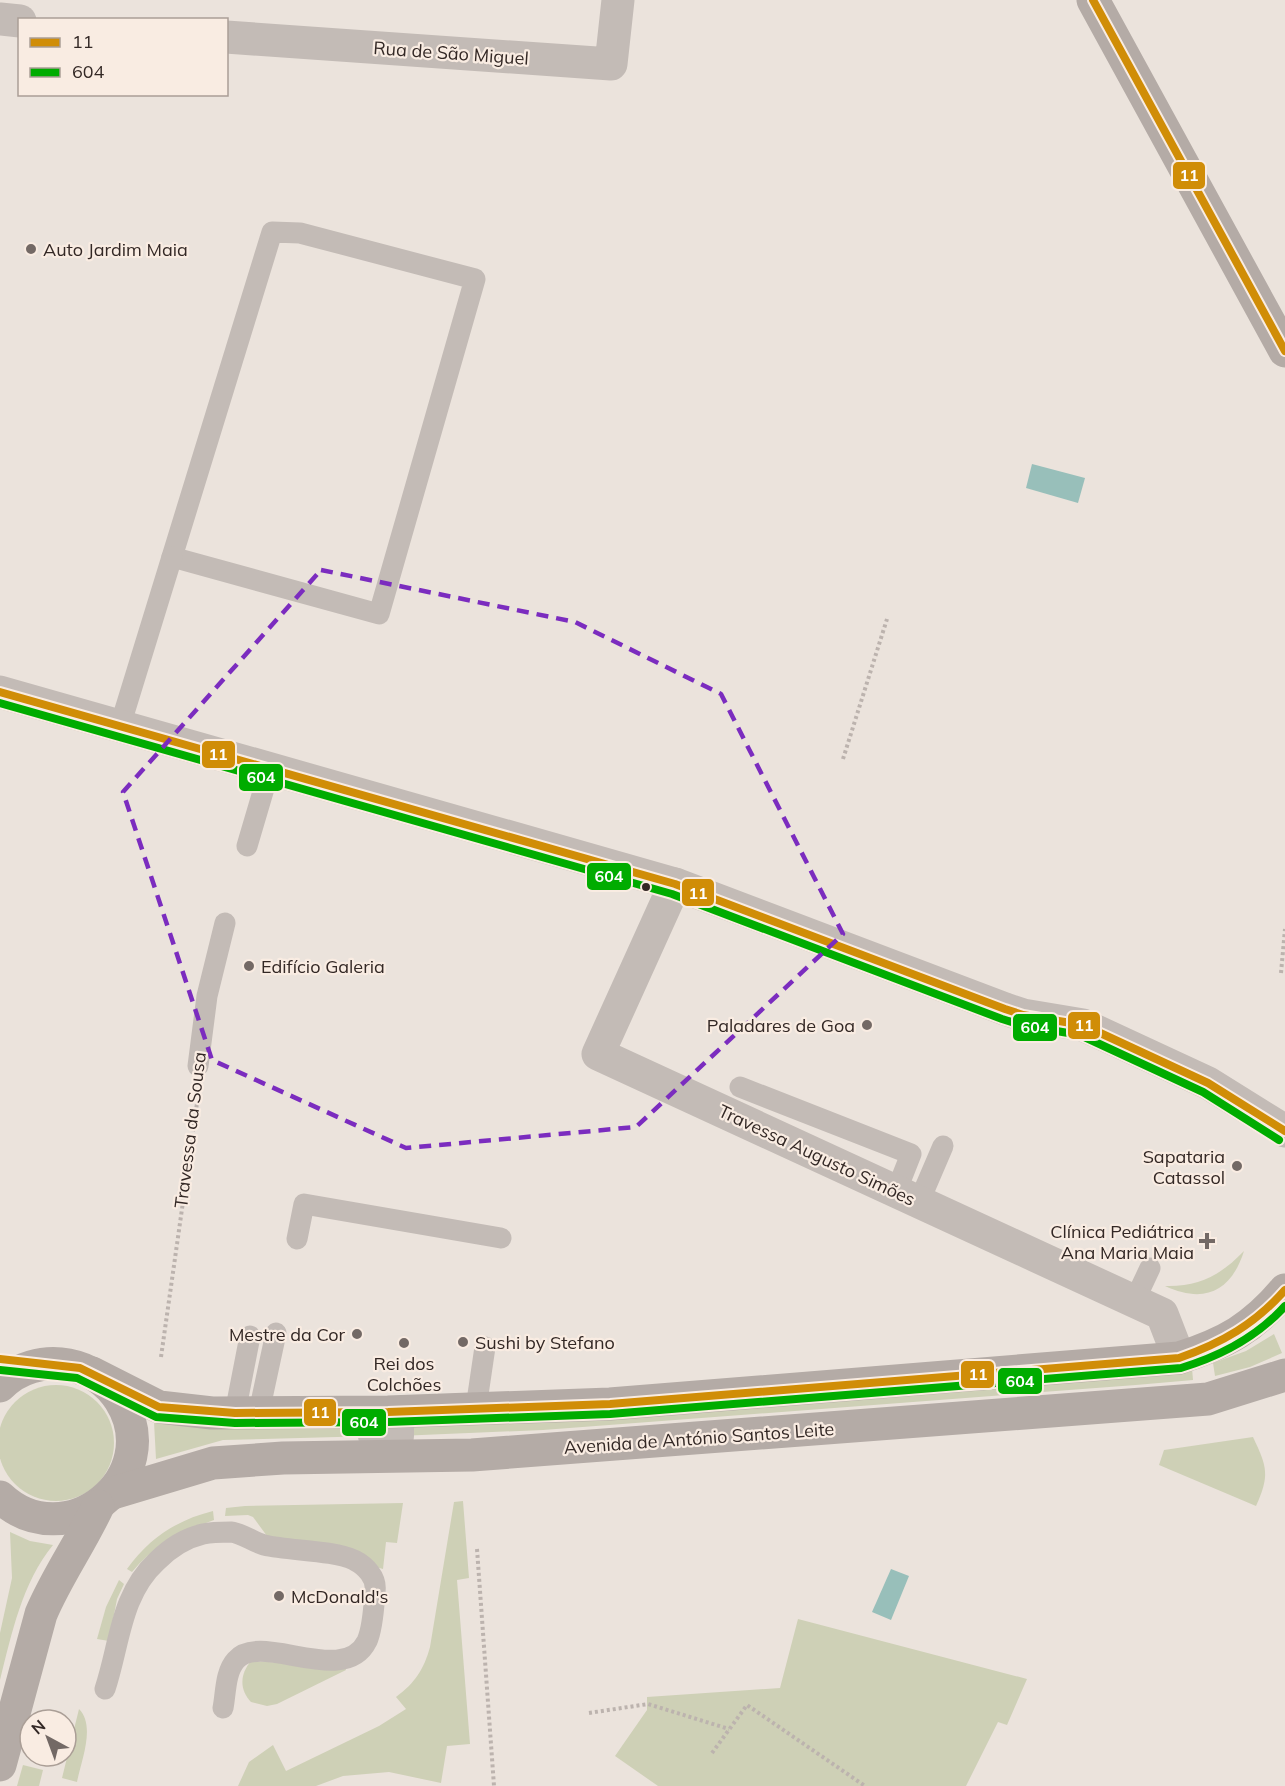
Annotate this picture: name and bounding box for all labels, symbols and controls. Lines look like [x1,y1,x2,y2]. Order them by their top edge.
legend [18,18,228,96]
text: 11 [72,30,94,53]
street label: Rua de São Miguel [373,36,529,70]
text: 604 [72,60,105,83]
line badge: 11 [1172,161,1206,190]
text: 11 [1179,165,1199,185]
place label: Auto Jardim Maia [43,238,188,261]
marker: Auto Jardim Maia [24,242,38,256]
line badge: 11 [201,740,236,769]
text: 11 [208,744,228,764]
line badge: 604 [238,763,284,792]
text: 604 [247,767,276,787]
line badge: 604 [586,862,632,891]
text: 604 [595,866,624,886]
line badge: 11 [681,878,715,907]
unlabelled marker [640,881,652,893]
text: 11 [688,883,708,903]
place label: Edifício Galeria [261,955,385,978]
marker: Edifício Galeria [242,959,256,973]
line badge: 11 [1067,1011,1101,1040]
line badge: 604 [1012,1013,1058,1042]
place label: Paladares de Goa [707,1014,855,1037]
text: 11 [1074,1015,1094,1035]
text: 604 [1021,1017,1050,1037]
marker: Paladares de Goa [860,1018,874,1032]
street label: Travessa da Sousa [169,1051,211,1209]
street label: Travessa Augusto Simões [715,1099,919,1211]
place label: Sapataria Catassol [1143,1145,1225,1189]
marker: Sapataria Catassol [1230,1159,1244,1173]
place label: Clínica Pediátrica Ana Maria Maia [1050,1220,1194,1264]
marker: Clínica Pediátrica Ana Maria Maia [1198,1232,1216,1250]
place label: Mestre da Cor [229,1323,345,1346]
marker: Mestre da Cor [350,1327,364,1341]
place label: Sushi by Stefano [475,1331,615,1354]
marker: Sushi by Stefano [456,1335,470,1349]
marker: Rei dos Colchões [397,1336,411,1350]
place label: Rei dos Colchões [367,1352,441,1396]
line badge: 11 [960,1360,995,1389]
text: 11 [968,1364,988,1384]
line badge: 604 [997,1367,1043,1395]
text: 604 [1006,1371,1035,1391]
line badge: 11 [303,1398,337,1427]
text: 11 [310,1402,330,1422]
line badge: 604 [341,1408,387,1437]
text: 604 [350,1412,379,1432]
street label: Avenida de António Santos Leite [563,1417,835,1459]
place label: McDonald's [291,1585,388,1608]
marker: McDonald's [272,1589,286,1603]
north arrow [18,1708,78,1768]
text: N [27,1715,49,1738]

